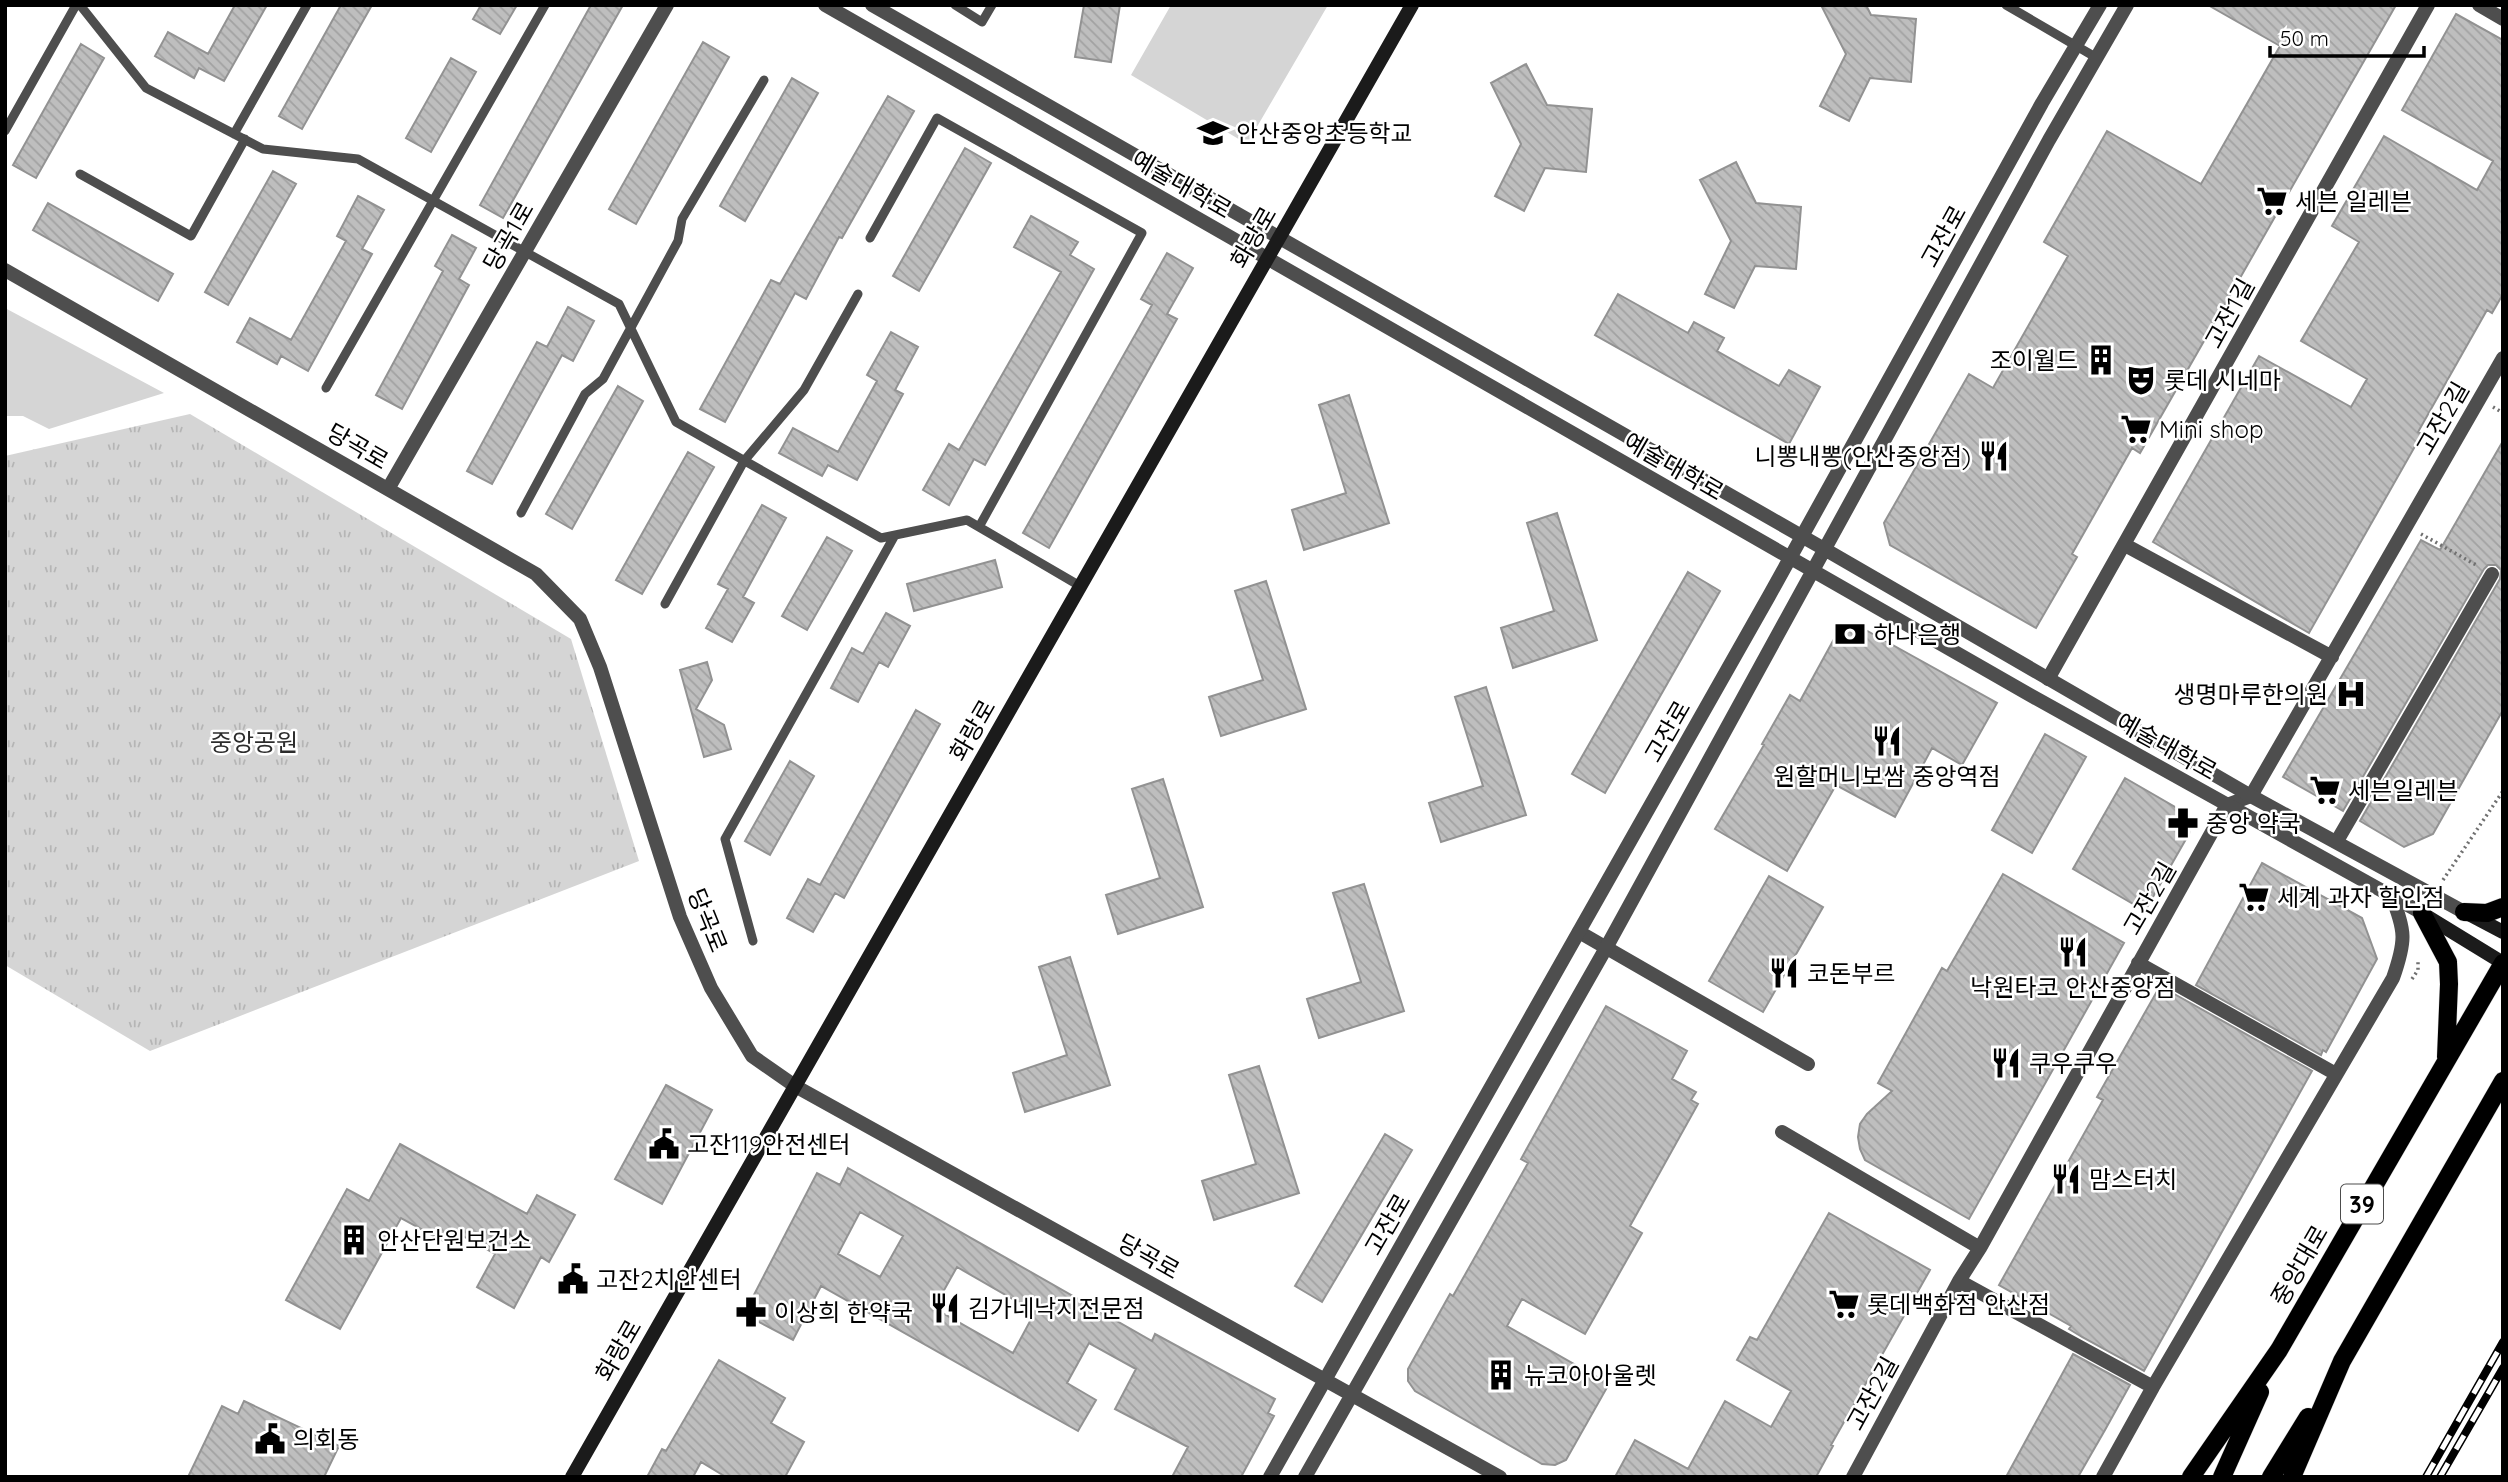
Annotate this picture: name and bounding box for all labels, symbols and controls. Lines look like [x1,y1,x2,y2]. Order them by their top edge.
scale bar [2270,14,2424,58]
text: 50 m [2280,25,2329,51]
school or university icon: 안산중앙초등학교 [1196,116,1230,150]
place label: 안산중앙초등학교 [1236,118,1413,148]
street label: 예술대학로 [1127,143,1237,225]
supermarket icon: 세븐 일레븐 [2255,184,2289,218]
place label: 세븐 일레븐 [2295,186,2412,216]
street label: 당곡1로 [476,196,540,276]
street label: 고잔로 [1914,200,1972,272]
street label: 화랑로 [1223,201,1283,273]
street label: 고잔1길 [2198,273,2260,353]
building icon: 조이월드 [2084,343,2118,377]
place label: 조이월드 [1990,345,2078,375]
theatre icon: 롯데 시네마 [2124,363,2158,397]
place label: 롯데 시네마 [2164,365,2281,395]
street label: 고잔2길 [2409,376,2475,460]
supermarket icon: Mini shop [2119,412,2153,446]
place label: Mini shop [2159,414,2263,444]
street label: 당곡로 [322,416,394,476]
street label: 예술대학로 [1619,425,1729,507]
restaurant icon: 니뽕내뽕(안산중앙점) [1977,439,2011,473]
place label: 니뽕내뽕(안산중앙점) [1754,441,1971,471]
bank icon: 하나은행 [1833,617,1867,651]
place label: 하나은행 [1873,619,1961,649]
hospital icon: 생명마루한의원 [2334,677,2368,711]
place label: 생명마루한의원 [2173,679,2328,709]
street label: 화랑로 [942,694,1002,766]
street label: 고잔로 [1637,695,1697,767]
street label: 예술대학로 [2111,706,2223,786]
restaurant icon: 원할머니보쌈 중앙역점 [1870,724,1904,758]
park label: 중앙공원 [210,727,298,757]
place label: 원할머니보쌈 중앙역점 [1773,761,2001,791]
supermarket icon: 세븐일레븐 [2308,773,2342,807]
place label: 세븐일레븐 [2348,775,2458,805]
pharmacy icon: 중앙 약국 [2166,806,2200,840]
place label: 중앙 약국 [2206,808,2301,838]
street label: 고잔2길 [2116,856,2182,940]
supermarket icon: 세계 과자 할인점 [2237,880,2271,914]
place label: 세계 과자 할인점 [2277,882,2445,912]
street label: 당곡로 [682,884,734,956]
restaurant icon: 낙원타코 안산중앙점 [2056,935,2090,969]
restaurant icon: 코돈부르 [1767,956,1801,990]
place label: 코돈부르 [1807,958,1895,988]
place label: 낙원타코 안산중앙점 [1970,972,2176,1002]
restaurant icon: 쿠우쿠우 [1989,1046,2023,1080]
place label: 쿠우쿠우 [2029,1048,2117,1078]
public building icon: 고잔119안전센터 [647,1127,681,1161]
place label: 고잔119안전센터 [687,1129,851,1159]
restaurant icon: 맘스터치 [2049,1162,2083,1196]
place label: 맘스터치 [2089,1164,2177,1194]
road number: 39 [2341,1184,2383,1224]
street label: 고잔로 [1357,1188,1417,1260]
street label: 중앙대로 [2264,1219,2334,1311]
building icon: 안산단원보건소 [337,1223,371,1257]
place label: 안산단원보건소 [377,1225,532,1255]
street label: 당곡로 [1113,1227,1185,1285]
public building icon: 고잔2치안센터 [556,1262,590,1296]
place label: 고잔2치안센터 [596,1264,742,1294]
supermarket icon: 롯데백화점 안산점 [1827,1287,1861,1321]
place label: 롯데백화점 안산점 [1867,1289,2050,1319]
restaurant icon: 김가네낙지전문점 [928,1291,962,1325]
place label: 김가네낙지전문점 [968,1293,1145,1323]
pharmacy icon: 이상희 한약국 [734,1295,768,1329]
place label: 이상희 한약국 [774,1297,913,1327]
street label: 화랑로 [588,1314,648,1386]
street label: 고잔2길 [1840,1351,1904,1435]
building icon: 뉴코아아울렛 [1484,1358,1518,1392]
place label: 뉴코아아울렛 [1524,1360,1656,1390]
public building icon: 의회동 [253,1422,287,1456]
place label: 의회동 [293,1424,359,1454]

